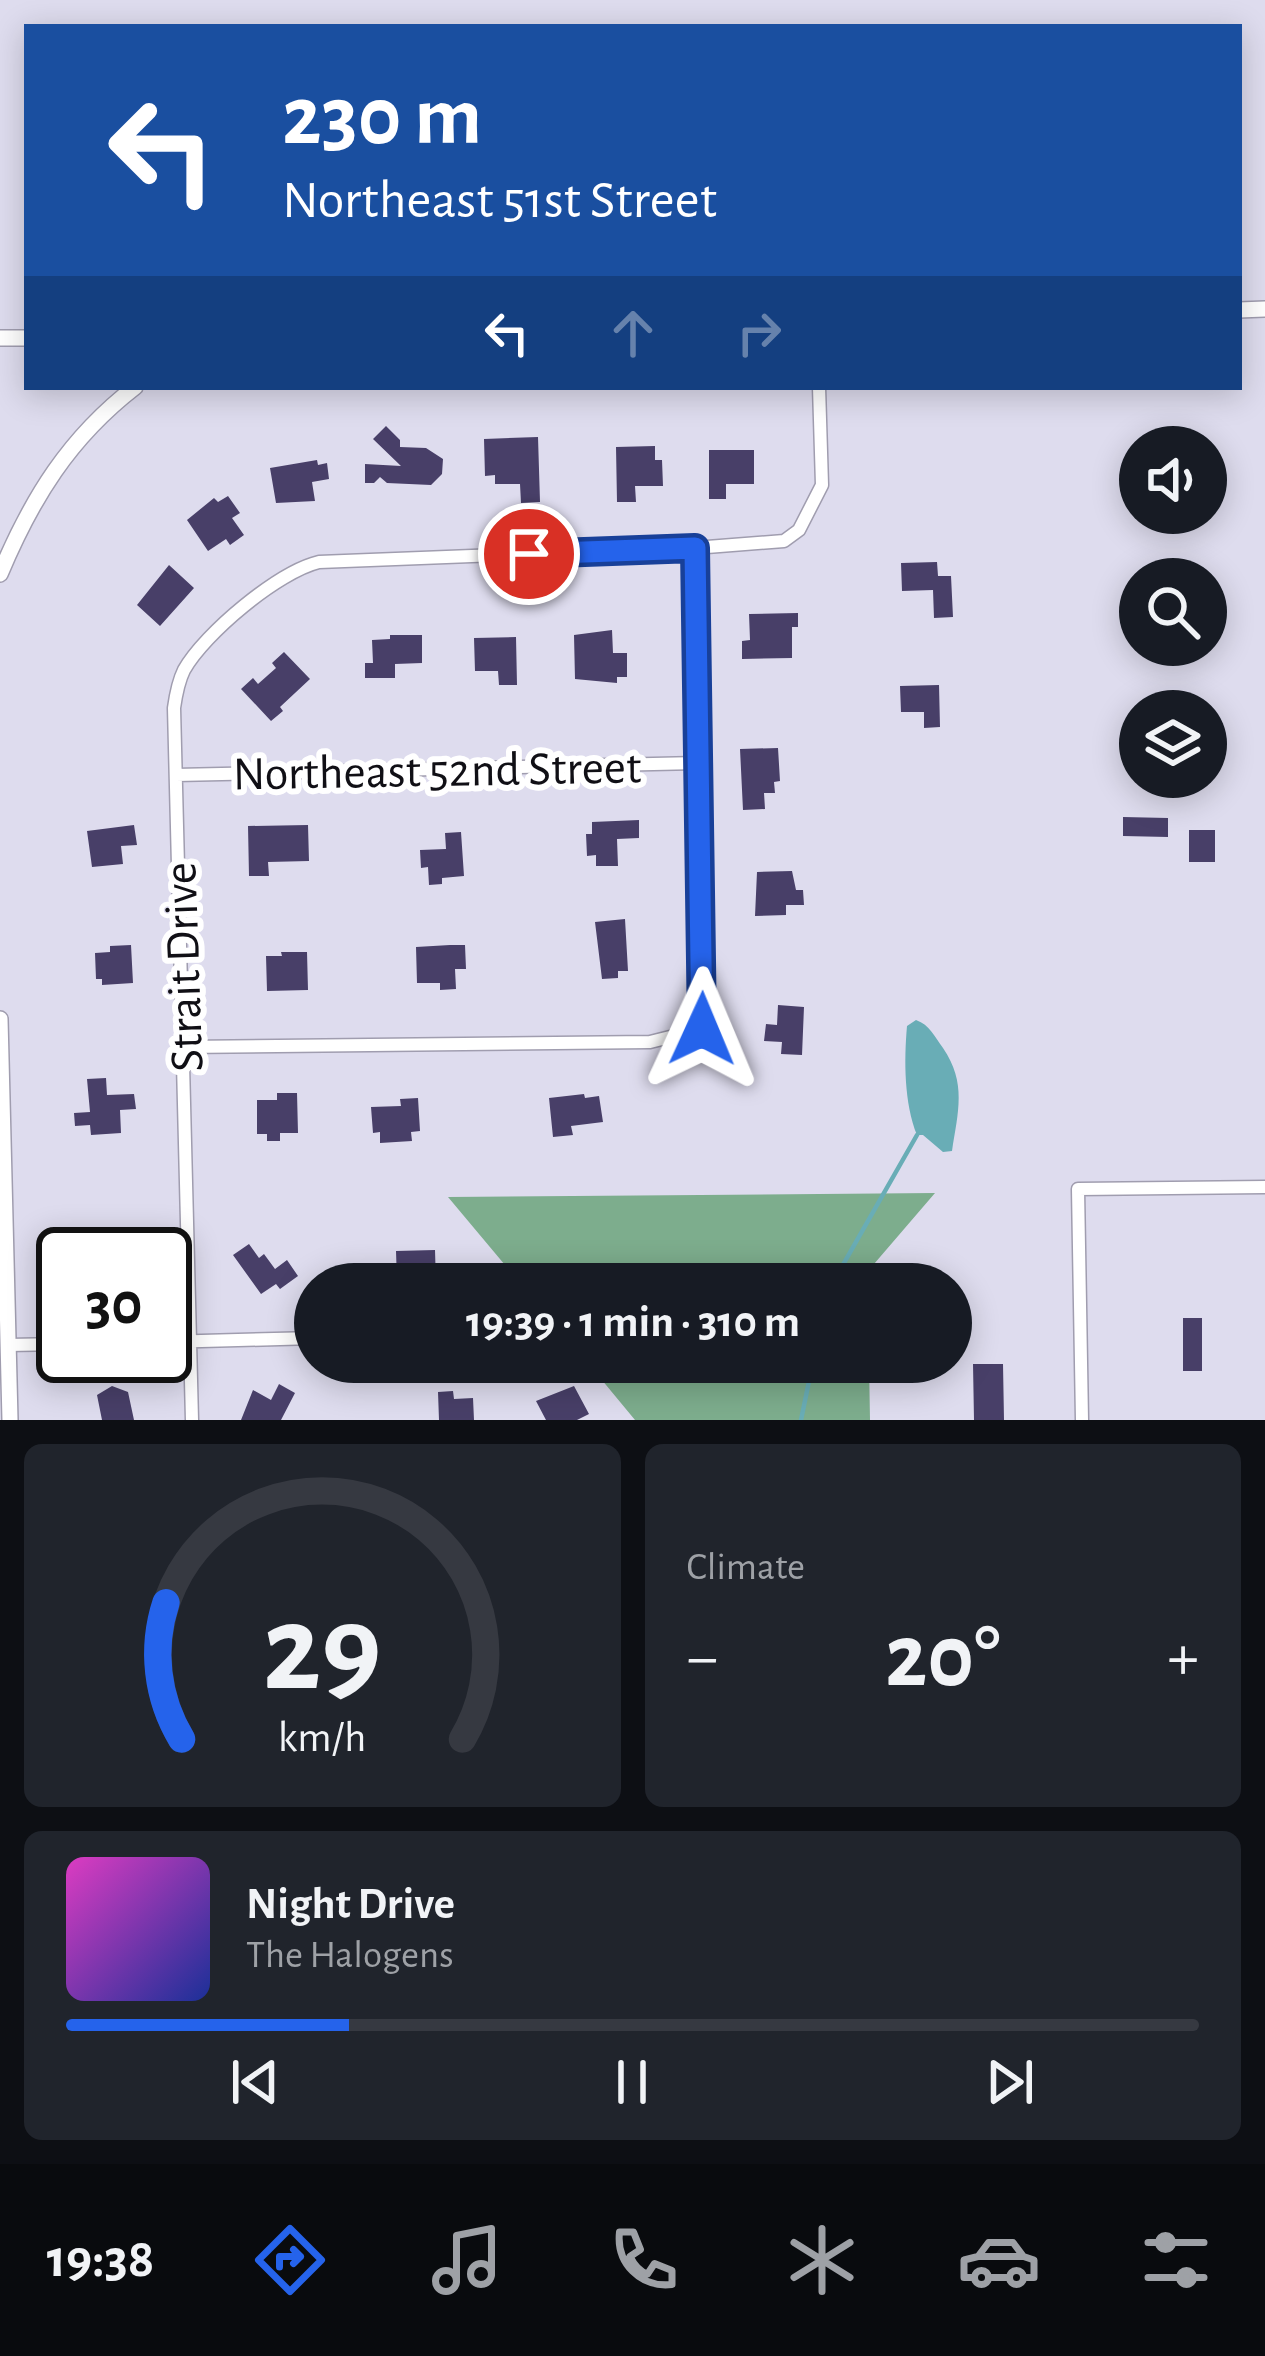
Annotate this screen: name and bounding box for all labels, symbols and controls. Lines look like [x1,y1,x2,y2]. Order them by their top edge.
icon: left [84,72,240,228]
text: 230 m [282,76,482,160]
text: Northeast 51st Street [282,174,717,228]
icon: left [474,300,540,366]
icon: ahead [600,300,666,366]
icon: right [726,300,792,366]
map controls [1119,426,1227,798]
button: sound [1119,426,1227,534]
pin [478,503,580,605]
icon: arrive [496,521,562,587]
button: search [1119,558,1227,666]
button: layers [1119,690,1227,798]
street label: Northeast 52nd Street [232,744,642,800]
street label: Strait Drive [157,861,213,1073]
position arrow [639,966,765,1092]
speed limit sign: 30 [36,1227,192,1383]
text: 19:39 · 1 min · 310 m [466,1300,800,1345]
text: Climate [687,1548,805,1587]
text: 29 [263,1588,382,1713]
text: 20° [885,1613,1001,1703]
text: − [687,1625,718,1691]
text: + [1167,1625,1199,1691]
text: km/h [278,1716,366,1759]
text: Night Drive [246,1882,455,1927]
text: The Halogens [246,1936,454,1975]
icon: previous [222,2049,288,2115]
icon: pause [599,2049,665,2115]
icon: next [977,2049,1043,2115]
icon: directions [248,2218,332,2302]
icon: music [425,2218,509,2302]
icon: phone [602,2218,686,2302]
icon: climate [780,2218,864,2302]
icon: car [957,2218,1041,2302]
icon: filters [1134,2218,1218,2302]
text: 19:38 [47,2233,154,2287]

